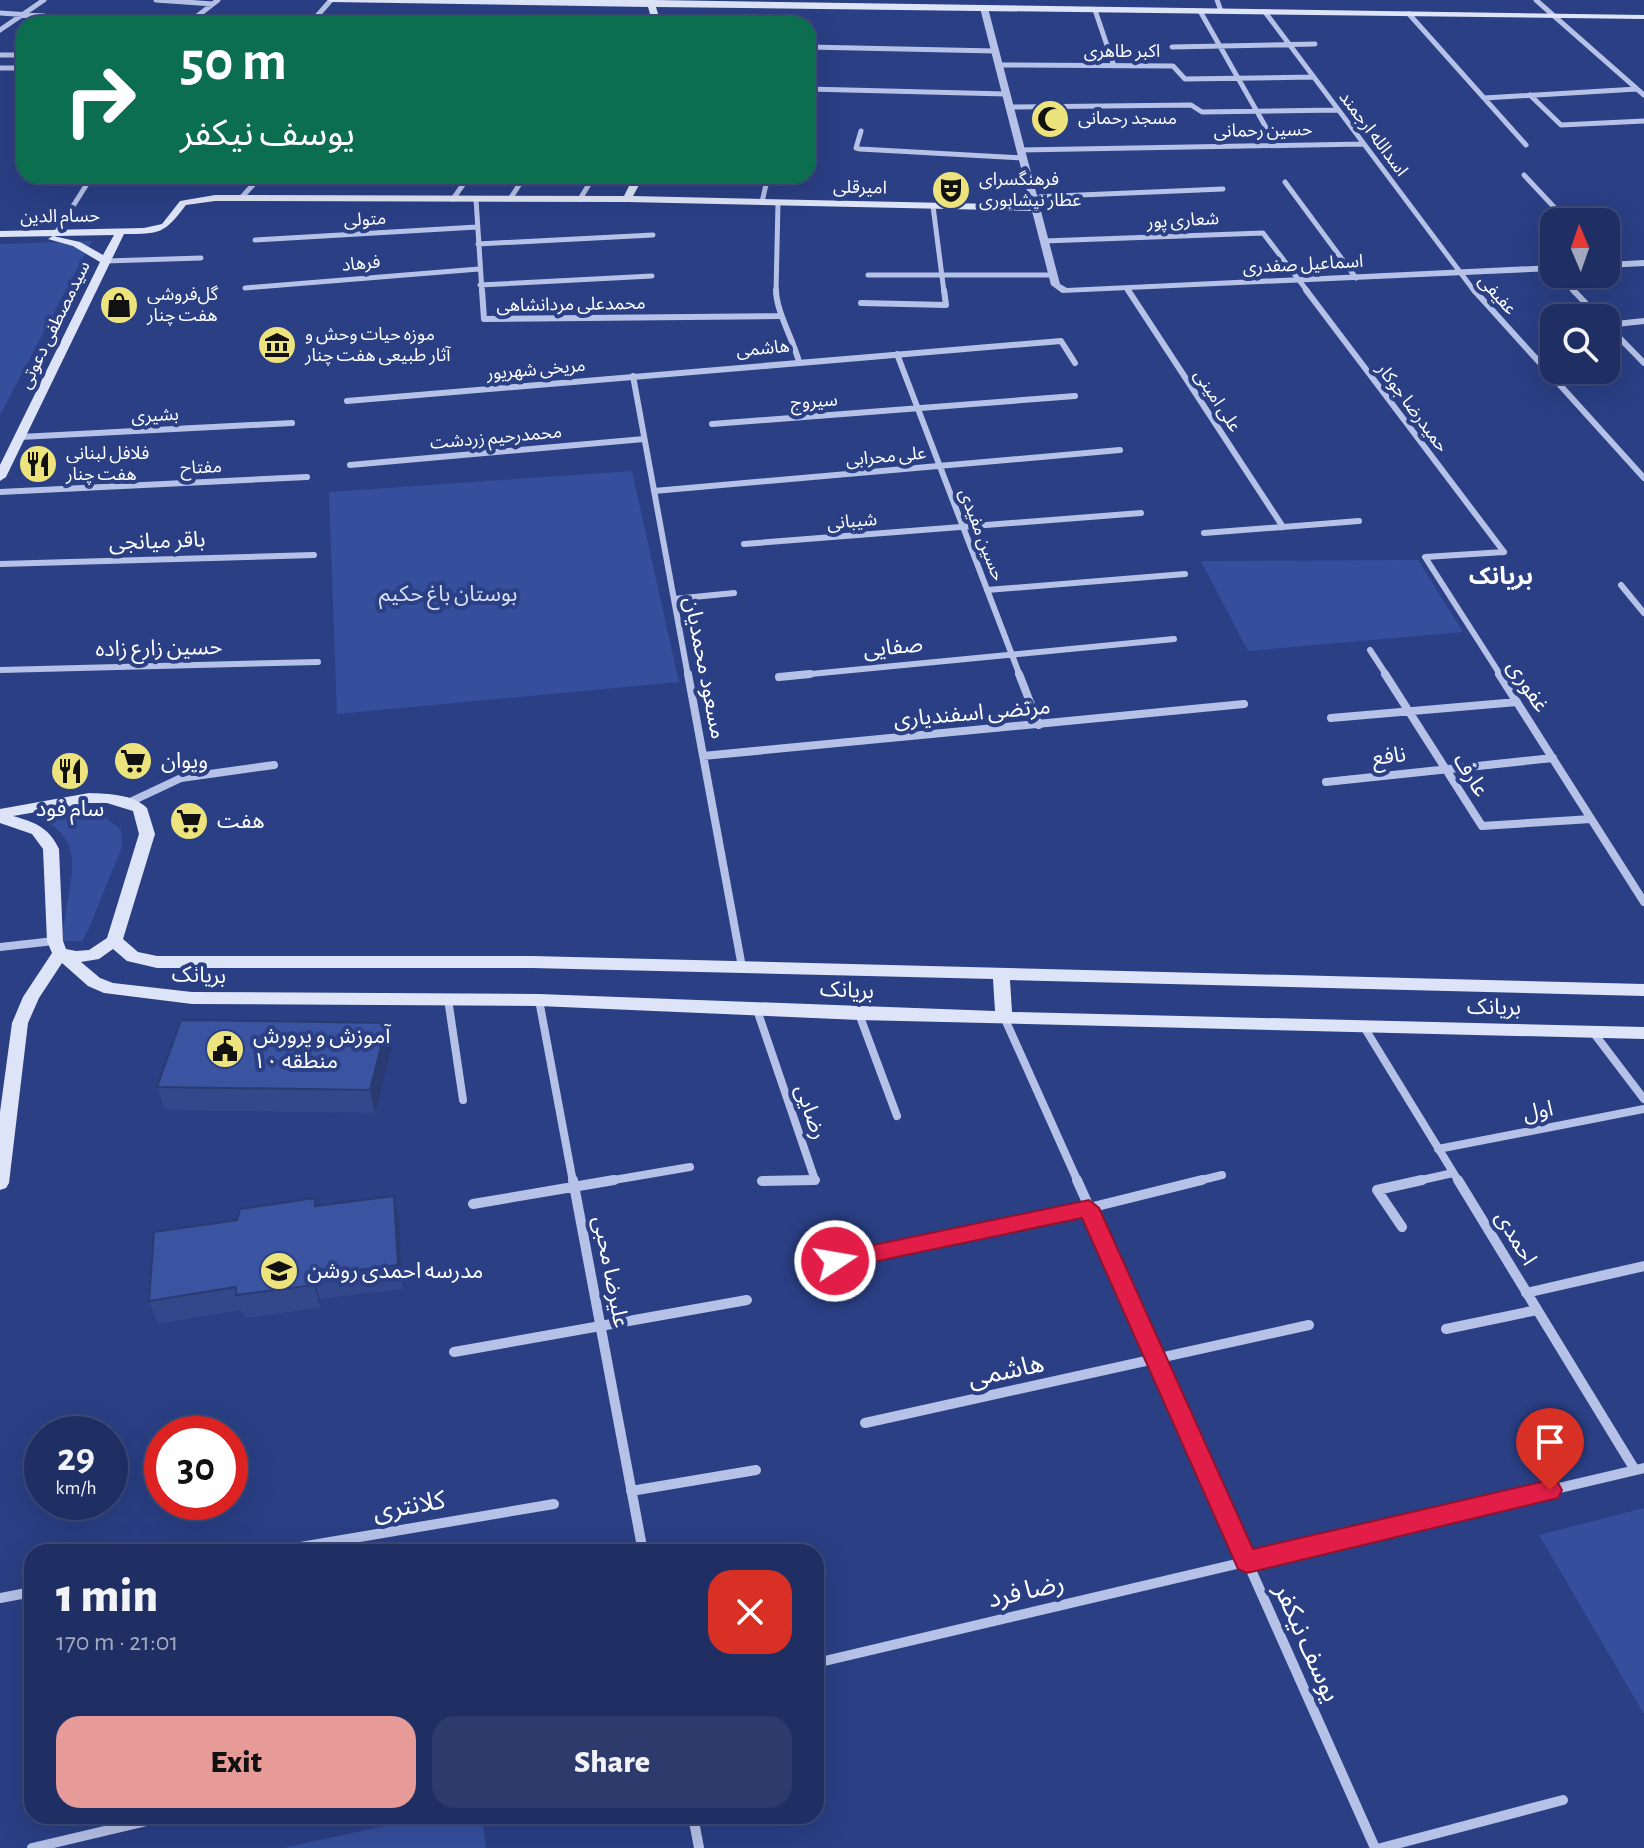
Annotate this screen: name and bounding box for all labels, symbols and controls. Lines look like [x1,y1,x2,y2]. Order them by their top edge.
text: 50 m [180,34,287,90]
street label: اکبر طاهری [1084,43,1160,62]
icon: right [48,48,152,152]
street label: اسدالله ارجمند [1335,88,1411,180]
mosque icon: مسجد رحمانی [1029,98,1071,140]
place label: مسجد رحمانی [1078,110,1177,129]
text: یوسف نیکفر [180,116,355,152]
street label: حسین رحمانی [1213,121,1313,142]
theatre icon: فرهنگسرای عطار نیشابوری [930,169,972,211]
place label: فرهنگسرای عطار نیشابوری [979,170,1081,211]
street label: امیرقلی [833,179,887,198]
street label: حسام الدین [20,207,100,231]
north arrow [1540,208,1620,288]
map controls [1540,208,1620,384]
street label: متولی [343,210,387,231]
street label: شعاری پور [1145,210,1220,233]
street label: فرهاد [341,253,381,276]
street label: اسماعیل صفدری [1242,253,1364,278]
street label: سیدمصطفی دعوتی [16,258,95,392]
street label: عفیفی [1474,272,1519,319]
shop icon: گل‌فروشی هفت چنار [98,284,140,326]
place label: گل‌فروشی هفت چنار [146,285,219,326]
street label: محمدعلی مردانشاهی [496,295,646,316]
button: search [1540,304,1620,384]
museum icon: موزه حیات وحش و آثار طبیعی هفت چنار [256,324,298,366]
place label: موزه حیات وحش و آثار طبیعی هفت چنار [304,326,451,366]
street label: هاشمی [736,338,790,361]
street label: مریخی شهریور [485,357,586,384]
street label: حمیدرضا جوکار [1371,359,1451,456]
street label: علی امینی [1189,367,1244,436]
street label: سیروج [790,391,839,416]
street label: بشیری [131,406,179,427]
street label: محمدرحیم زردشت [429,423,563,456]
restaurant icon: فلافل لبنانی هفت چنار [17,443,59,485]
place label: فلافل لبنانی هفت چنار [65,445,149,485]
street label: علی محرابی [845,445,927,470]
street label: مفتاح [180,458,223,481]
street label: حسین مفیدی [954,486,1007,584]
street label: شیبانی [826,511,878,534]
street label: باقر میانجی [108,528,206,555]
district label: بریانک [1469,565,1533,590]
park label: بوستان باغ حکیم [379,583,517,610]
street label: مسعود محمدیان [679,595,730,741]
street label: صفایی [862,633,924,662]
street label: حسین زارع زاده [95,636,223,665]
street label: غفوری [1502,656,1553,717]
street label: مرتضی اسفندیاری [893,695,1051,733]
supermarket icon: ویوان [112,740,154,782]
street label: نافع [1371,743,1408,774]
street label: عارف [1448,749,1493,802]
restaurant icon: سام فود [49,750,91,792]
place label: ویوان [161,750,208,773]
place label: سام فود [36,798,104,825]
supermarket icon: هفت [168,800,210,842]
place label: هفت [217,810,265,832]
street label: بریانک [171,963,227,988]
street label: بریانک [819,978,875,1003]
street label: بریانک [1467,996,1521,1019]
place label: آموزش و پرورش منطقه ۱۰ [253,1023,392,1072]
public building icon: آموزش و پرورش منطقه ۱۰ [204,1028,246,1070]
street label: رضایی [790,1082,831,1143]
street label: اول [1521,1097,1555,1126]
street label: احمدی [1490,1207,1541,1270]
street label: علیرضا محبی [588,1214,633,1330]
position arrow [793,1219,877,1303]
school or university icon: مدرسه احمدی روشن [258,1250,300,1292]
place label: مدرسه احمدی روشن [307,1260,483,1284]
street label: هاشمی [966,1350,1047,1393]
pin [1516,1408,1584,1490]
speed limit sign: 30 [144,1416,248,1520]
icon: arrive [1528,1420,1572,1464]
text: 29 [57,1438,95,1478]
text: km/h [55,1478,97,1498]
street label: کلانتری [371,1487,448,1526]
button: close [708,1570,792,1654]
street label: رضا فرد [985,1570,1067,1613]
text: 1 min [56,1573,158,1621]
street label: یوسف نیکفر [1268,1579,1345,1706]
text: 170 m · 21:01 [56,1629,179,1655]
button: Exit [56,1716,416,1808]
button: Share [432,1716,792,1808]

